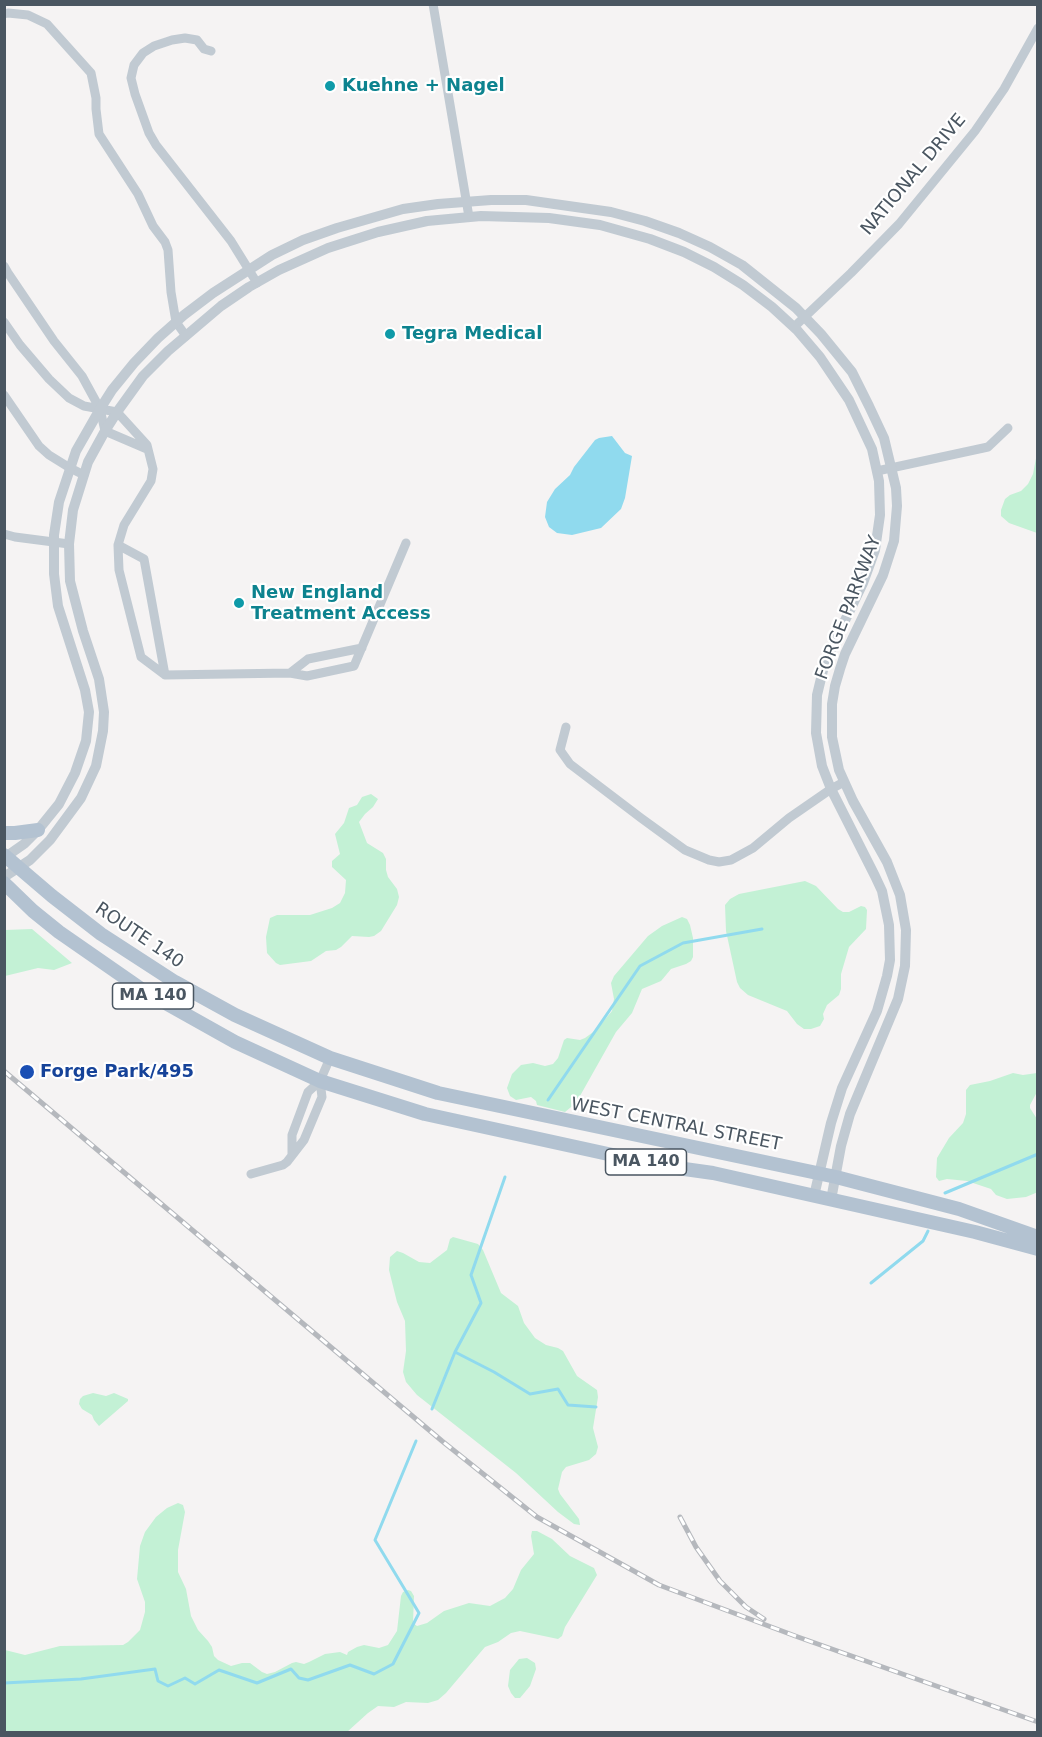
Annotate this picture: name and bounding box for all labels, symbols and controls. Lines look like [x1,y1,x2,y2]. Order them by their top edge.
place label: Kuehne + Nagel [342,75,505,97]
marker: Kuehne + Nagel [323,79,337,93]
street label: NATIONAL DRIVE [857,110,971,240]
place label: Tegra Medical [402,323,542,345]
marker: Tegra Medical [383,327,397,341]
street label: FORGE PARKWAY [812,533,886,683]
place label: New England Treatment Access [251,582,431,624]
marker: New England Treatment Access [232,596,246,610]
street label: ROUTE 140 [91,898,187,974]
road number: MA 140 [112,983,194,1009]
place label: Forge Park/495 [40,1061,194,1083]
marker: Forge Park/495 [18,1063,36,1081]
street label: WEST CENTRAL STREET [569,1094,783,1156]
road number: MA 140 [606,1149,686,1175]

